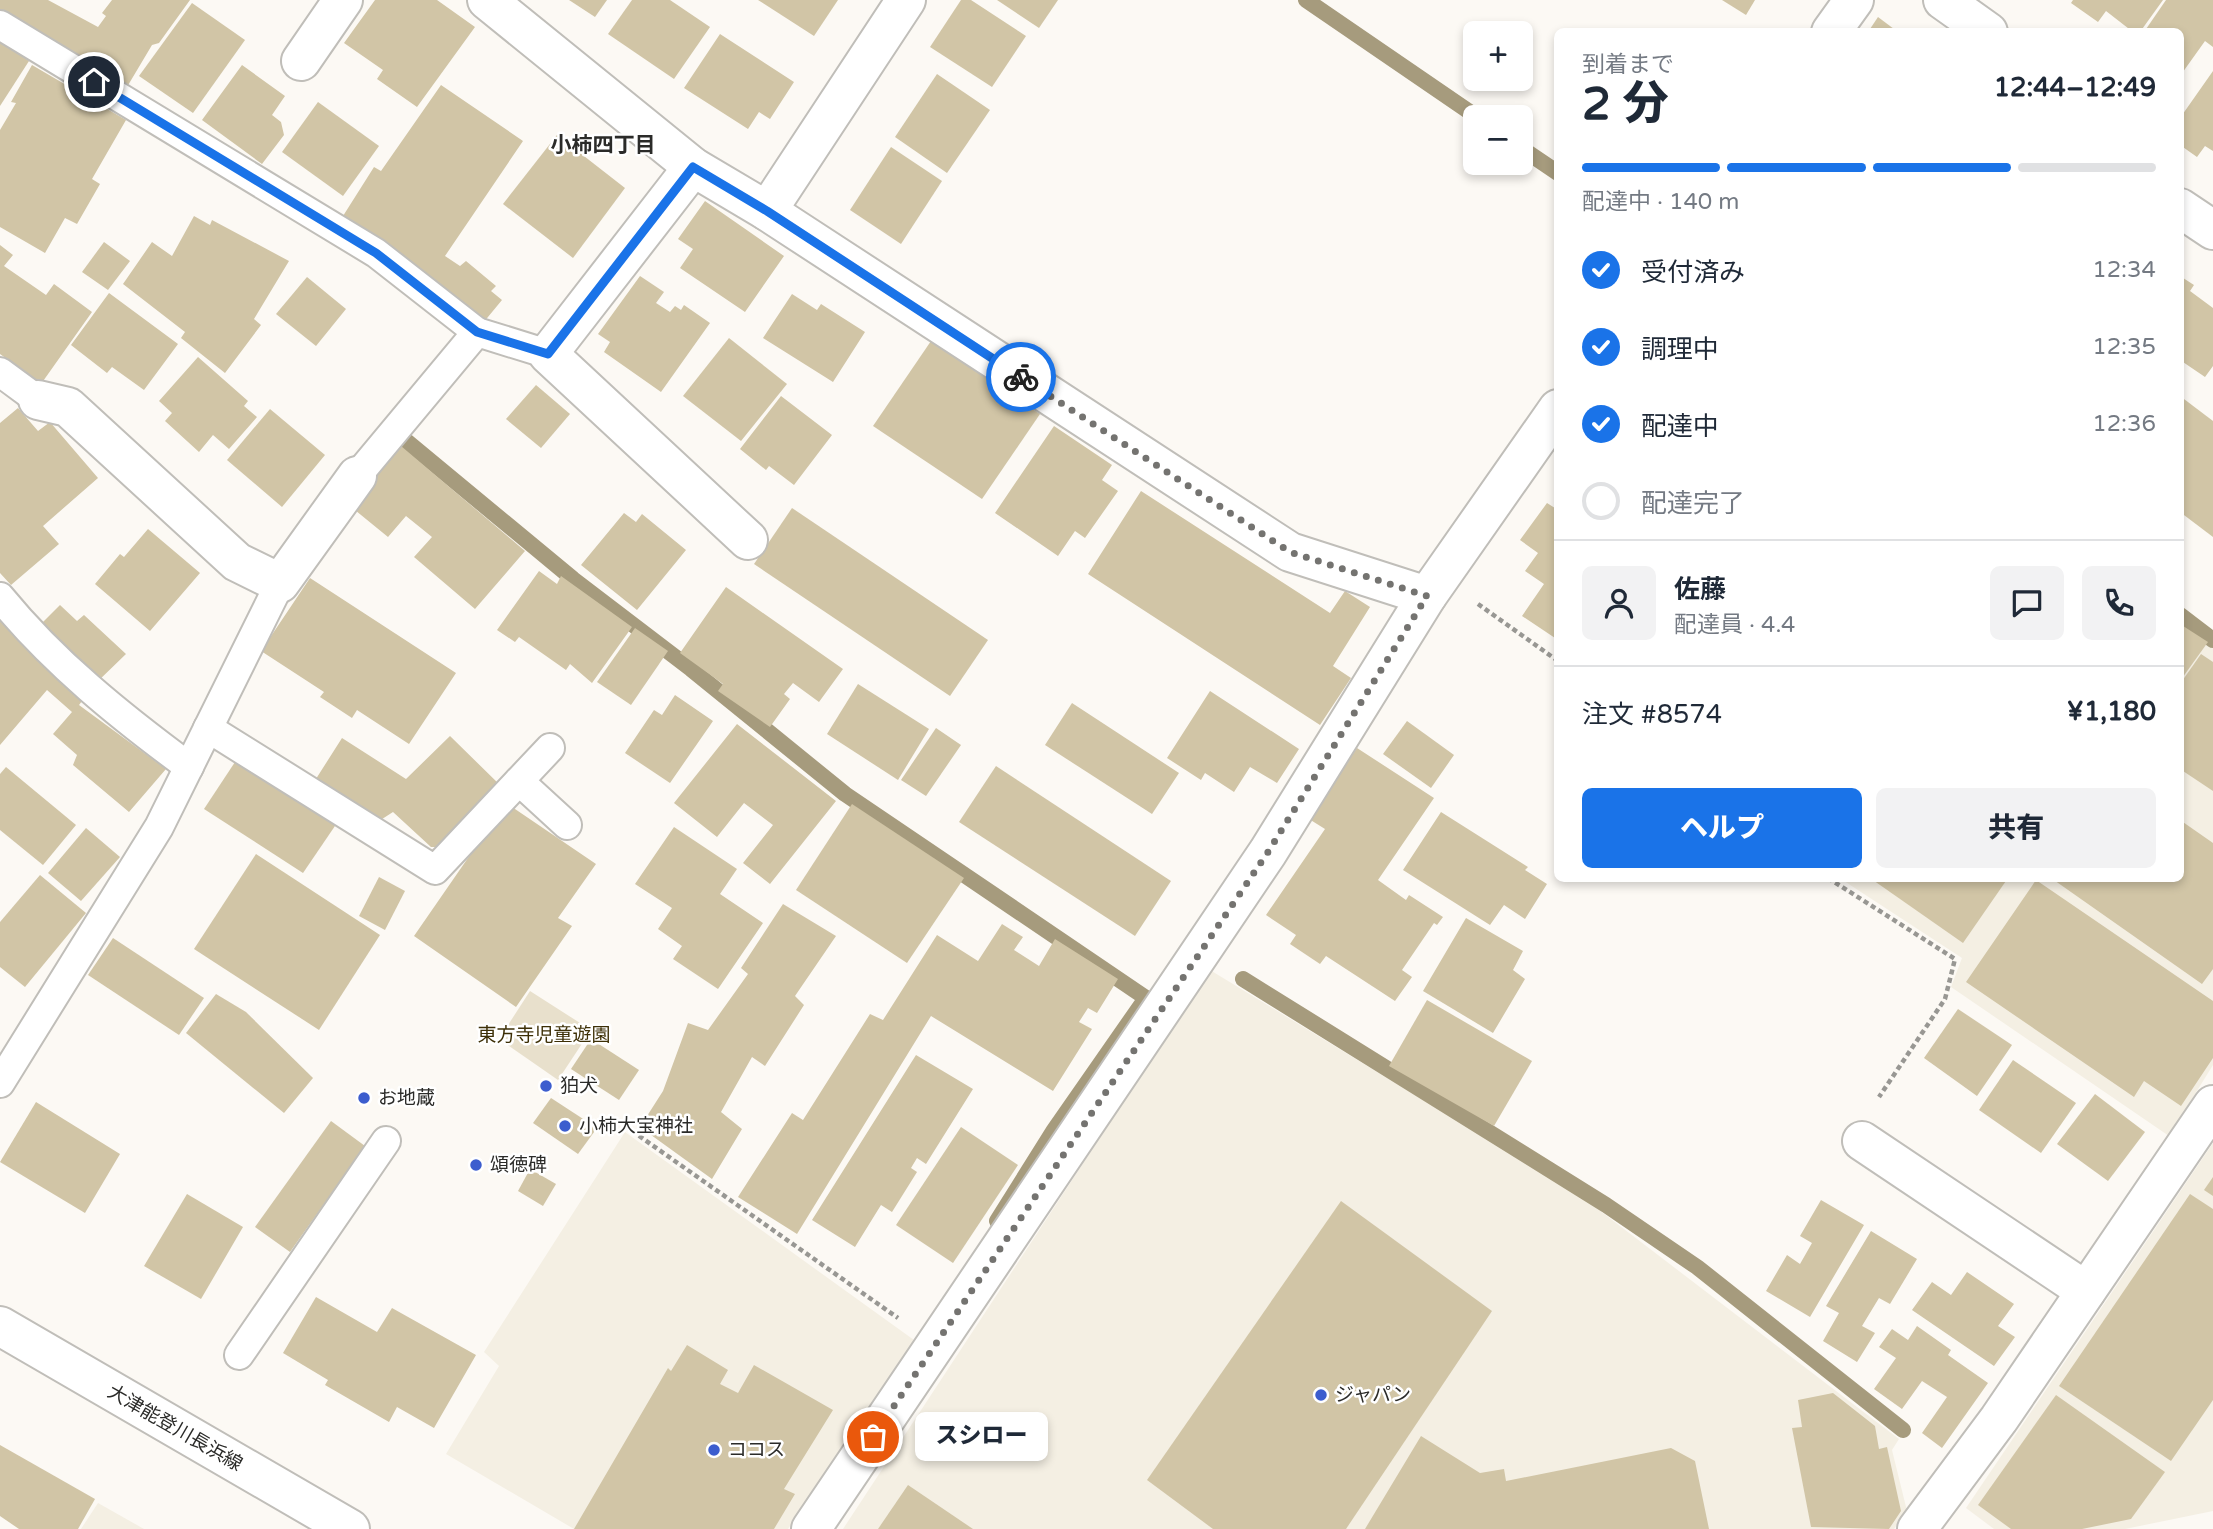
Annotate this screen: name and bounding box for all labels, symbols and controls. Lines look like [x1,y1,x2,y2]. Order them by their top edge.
map controls [1463,21,1533,175]
button: + [1463,21,1533,91]
text: 到着まで [1582,51,1674,79]
pin [64,52,124,112]
icon: home [75,63,113,101]
text: 12:44–12:49 [1994,72,2156,103]
text: 2 分 [1582,77,1669,132]
button: − [1463,105,1533,175]
district label: 小柿四丁目 [551,133,656,158]
text: 配達中 · 140 m [1582,188,1739,216]
icon: check [1582,251,1620,289]
text: 12:34 [2092,256,2156,284]
text: 受付済み [1641,257,1745,288]
icon: check [1582,328,1620,366]
text: 12:35 [2092,333,2156,361]
text: 調理中 [1641,334,1719,365]
courier [986,342,1056,412]
icon: bike [1002,358,1040,396]
icon: check [1582,405,1620,443]
text: 12:36 [2092,410,2156,438]
text: 配達中 [1641,411,1719,442]
text: 配達完了 [1641,488,1745,519]
button: person [1582,566,1656,640]
button: chat [1990,566,2064,640]
button: phone [2082,566,2156,640]
text: 佐藤 [1674,574,1726,605]
text: 配達員 · 4.4 [1674,611,1795,639]
text: ¥1,180 [2067,696,2156,727]
text: 注文 #8574 [1582,699,1722,730]
button: ヘルプ [1582,788,1862,868]
button: 共有 [1876,788,2156,868]
park label: 東方寺児童遊園 [477,1024,611,1046]
place label: 狛犬 [560,1075,598,1097]
marker: 狛犬 [538,1078,554,1094]
place label: お地蔵 [378,1087,435,1109]
marker: お地蔵 [356,1090,372,1106]
place label: 小柿大宝神社 [579,1115,693,1137]
marker: 小柿大宝神社 [557,1118,573,1134]
place label: 頌徳碑 [490,1154,547,1176]
marker: 頌徳碑 [468,1157,484,1173]
street label: 大津能登川長浜線 [104,1380,246,1476]
place label: ジャパン [1335,1384,1411,1406]
marker: ジャパン [1313,1387,1329,1403]
pin [843,1407,903,1467]
callout: スシロー [915,1412,1048,1462]
icon: bag [854,1418,892,1456]
text: スシロー [936,1422,1028,1450]
place label: ココス [728,1439,785,1461]
marker: ココス [706,1442,722,1458]

